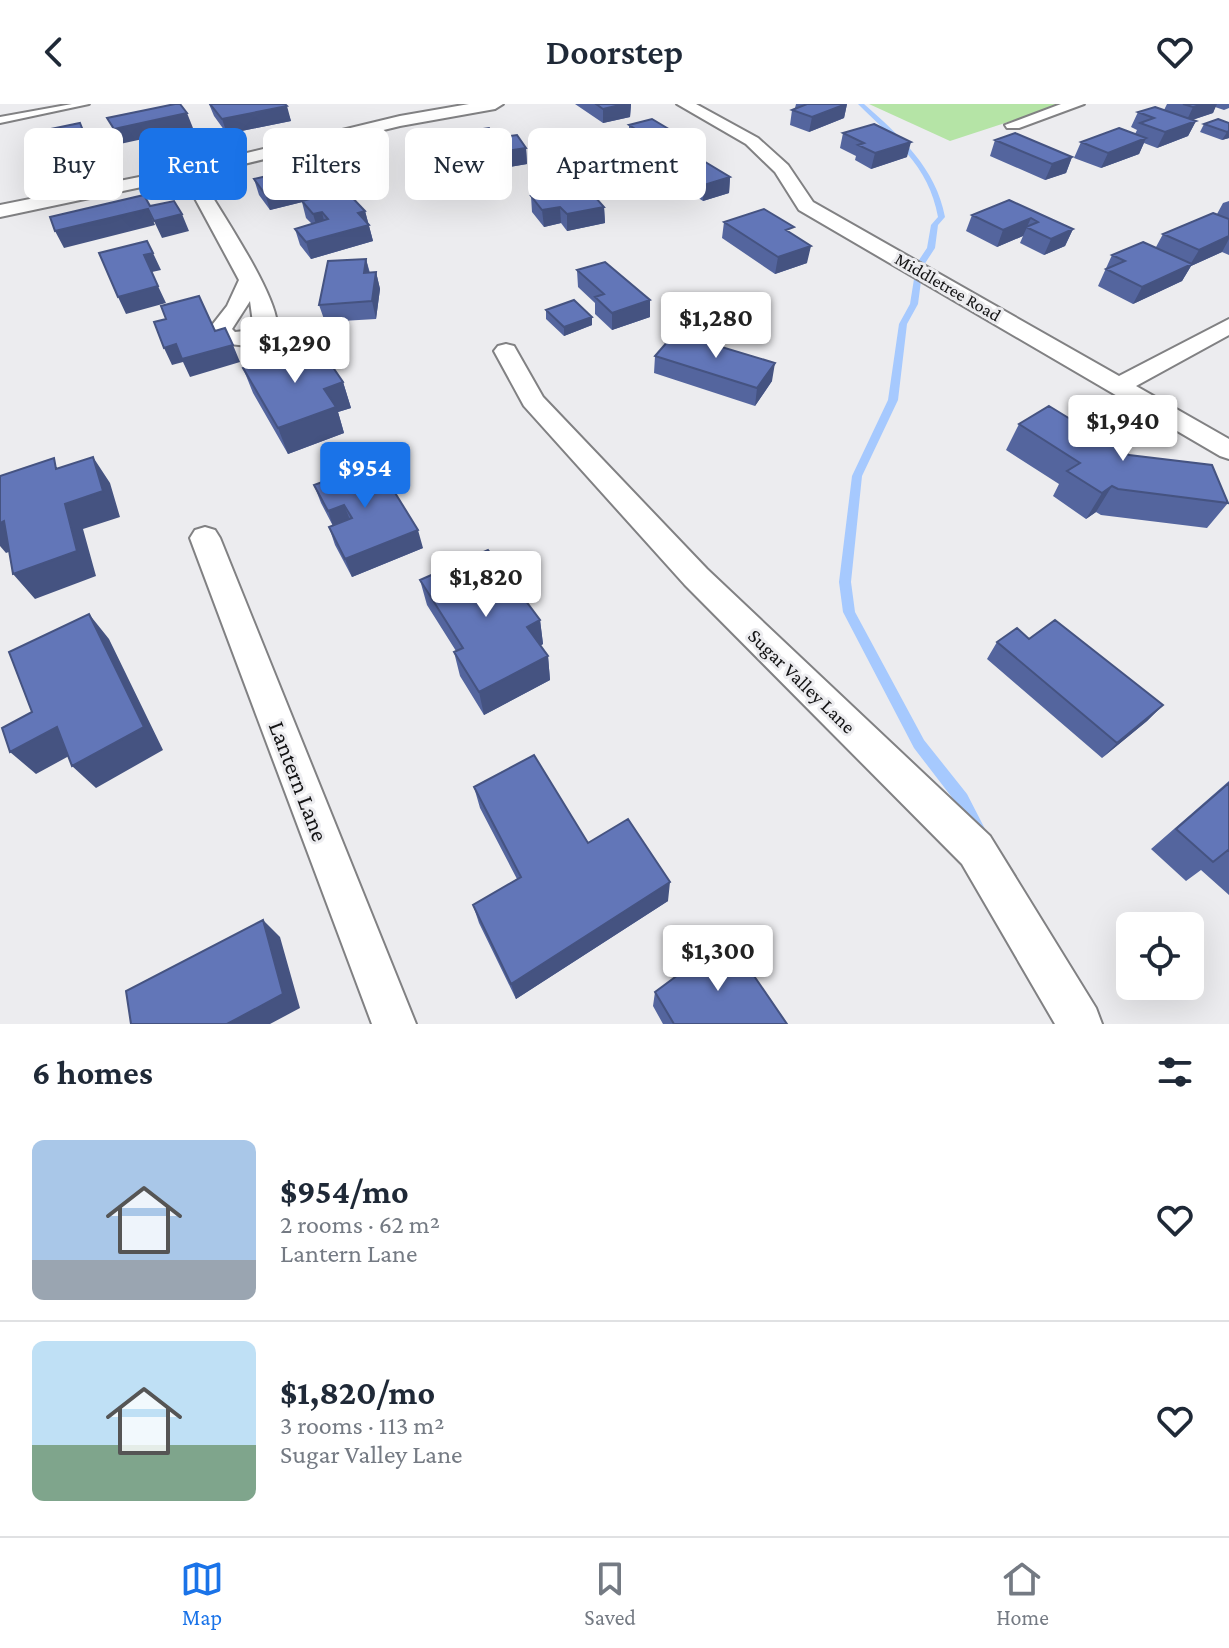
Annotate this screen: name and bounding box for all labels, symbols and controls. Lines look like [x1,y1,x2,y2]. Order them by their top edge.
icon: back [32,30,76,74]
icon: heart [1153,30,1197,74]
text: Doorstep [546,32,683,72]
chip: Buy [24,128,123,200]
chip: Rent [139,128,247,200]
chip: Filters [263,128,389,200]
chip: New [405,128,512,200]
chip: Apartment [528,128,706,200]
street label: Middletree Road [892,249,1005,326]
pin: $1,280 [651,292,781,360]
text: $1,280 [679,303,753,332]
pin: $1,290 [230,317,360,385]
text: $1,290 [258,328,332,357]
pin: $1,940 [1058,395,1188,463]
text: $1,940 [1086,406,1160,435]
pin: $954 [318,442,412,510]
text: $954 [338,453,392,482]
pin: $1,820 [421,551,551,619]
text: $1,820 [449,562,523,591]
street label: Sugar Valley Lane [743,624,860,739]
street label: Lantern Lane [264,717,334,845]
map controls [1116,912,1204,1000]
button: locate [1116,912,1204,1000]
pin: $1,300 [653,925,783,993]
text: $1,300 [681,936,755,965]
icon: filters [1153,1050,1197,1094]
text: 6 homes [32,1054,153,1091]
icon: home [96,1172,192,1268]
text: $954/mo [280,1173,409,1210]
icon: heart [1153,1198,1197,1242]
text: 2 rooms · 62 m² [280,1210,440,1239]
text: Lantern Lane [280,1239,417,1268]
icon: home [96,1373,192,1469]
text: $1,820/mo [280,1374,435,1411]
icon: heart [1153,1399,1197,1443]
text: 3 rooms · 113 m² [280,1411,444,1440]
text: Sugar Valley Lane [280,1440,463,1469]
tab: Map [180,1557,224,1630]
tab: Saved [584,1557,636,1630]
tab: Home [996,1557,1049,1630]

